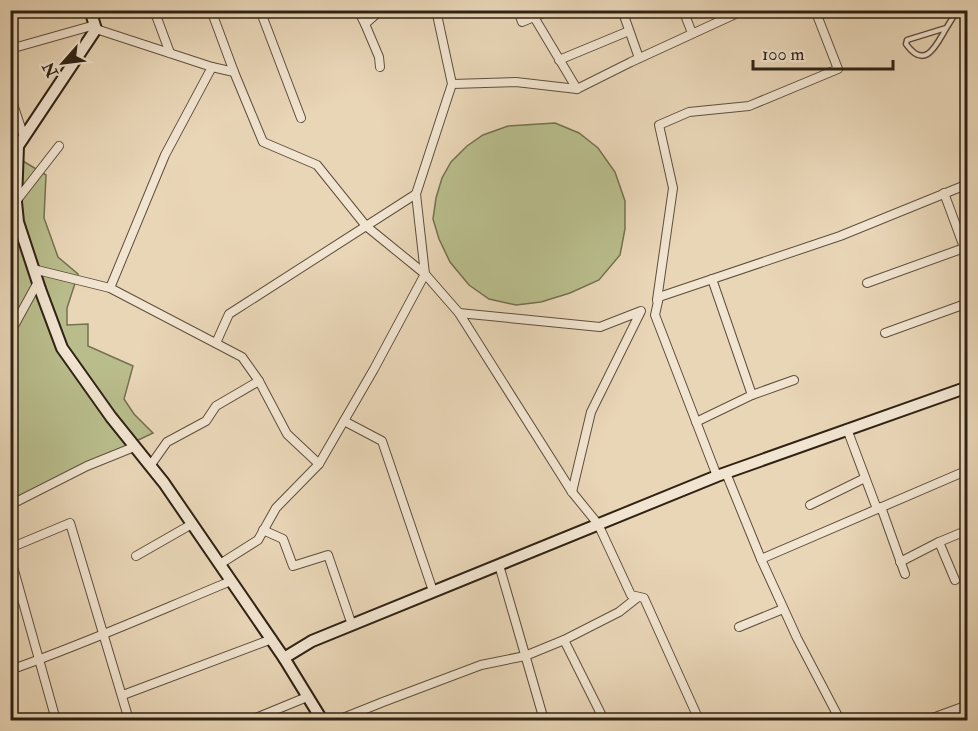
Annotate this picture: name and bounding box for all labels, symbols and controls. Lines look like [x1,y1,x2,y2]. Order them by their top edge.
north arrow [33,33,93,93]
scale bar [753,33,892,71]
text: 100 m [762,43,805,66]
text: N [38,58,63,81]

